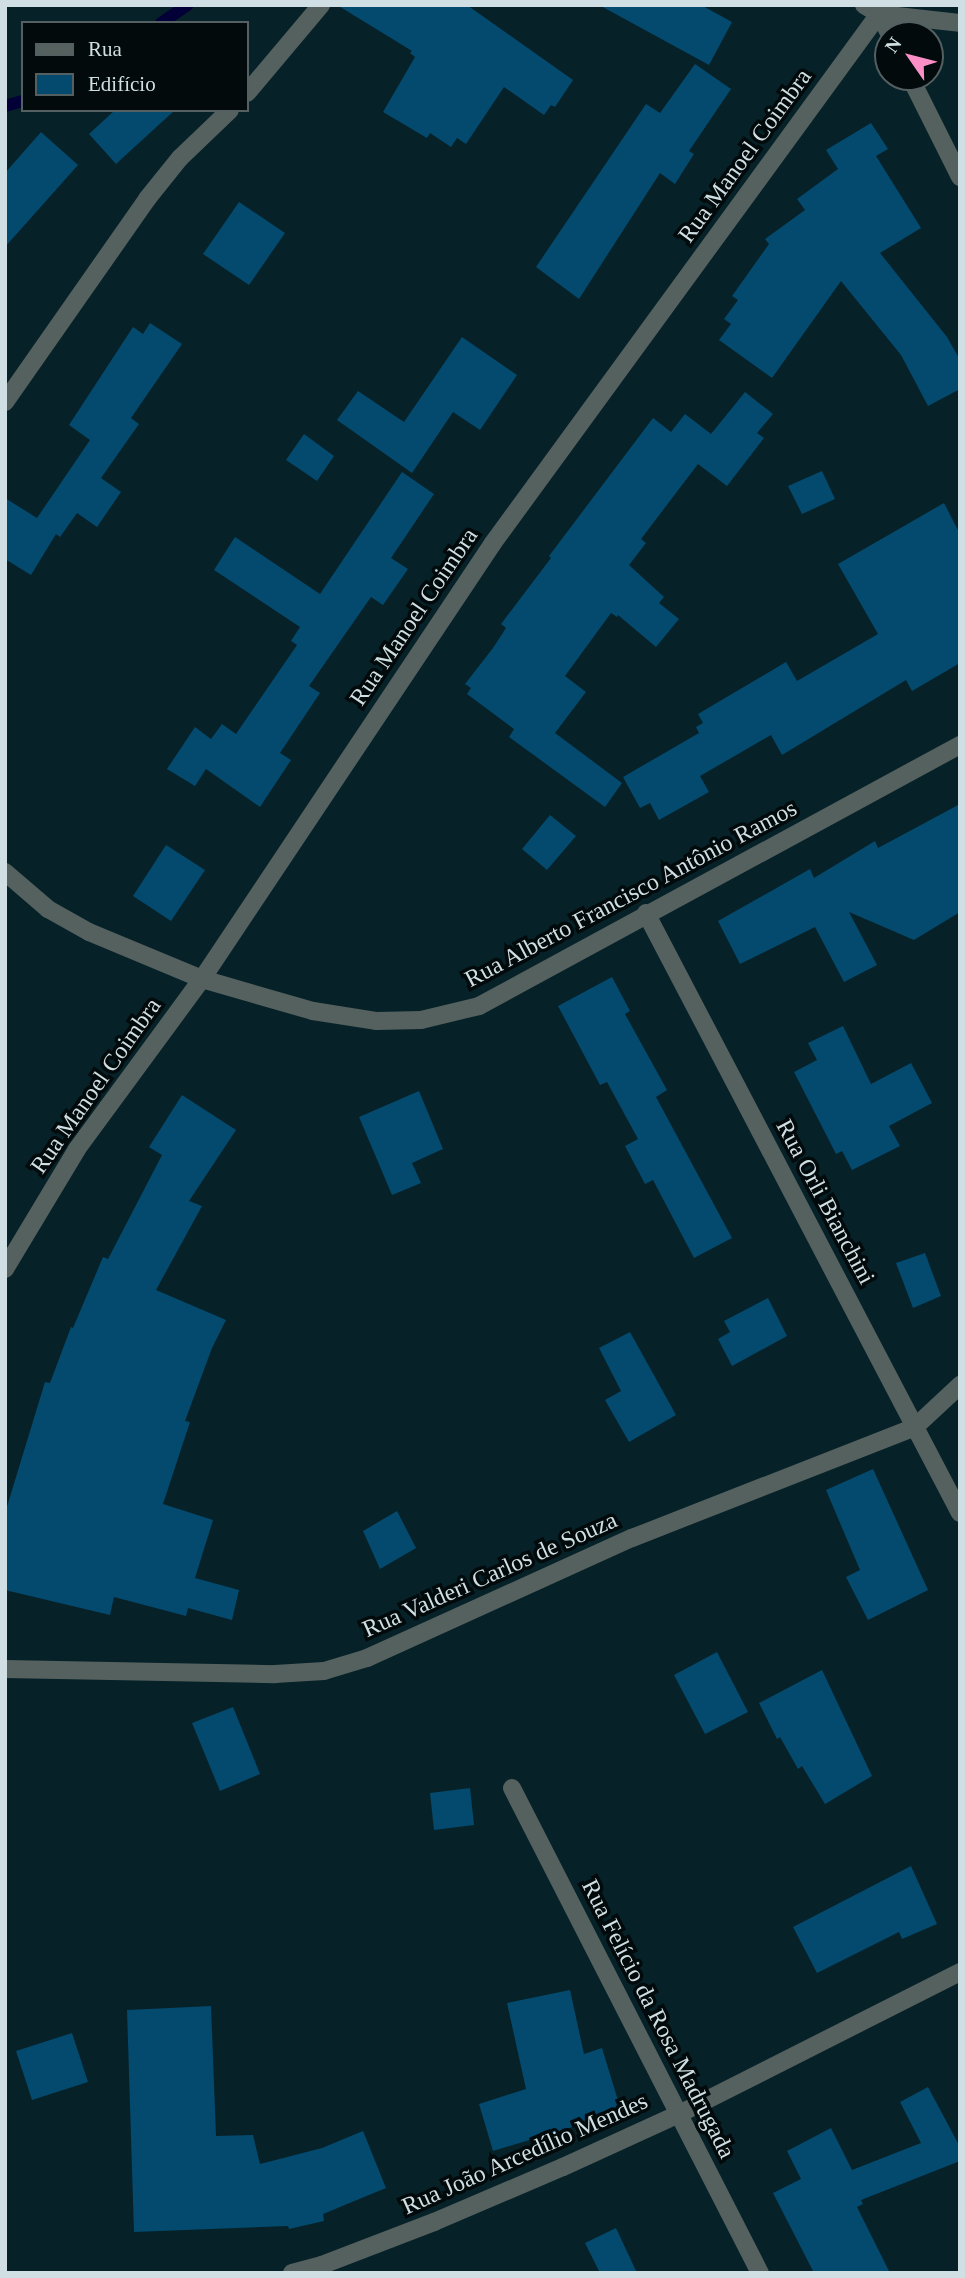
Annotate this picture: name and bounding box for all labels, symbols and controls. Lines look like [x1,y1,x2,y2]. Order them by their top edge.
legend [21,21,248,112]
north arrow [874,21,944,91]
text: N [880,33,906,56]
text: Rua [88,37,122,61]
street label: Rua Manoel Coimbra [672,63,818,249]
text: Edifício [88,72,156,96]
street label: Rua Manoel Coimbra [344,523,484,711]
street label: Rua Alberto Francisco Antônio Ramos [459,793,803,995]
street label: Rua Manoel Coimbra [25,993,167,1179]
street label: Rua Orli Bianchini [769,1115,881,1289]
street label: Rua Valderi Carlos de Souza [358,1506,622,1644]
street label: Rua Felício da Rosa Madrugada [575,1875,741,2163]
street label: Rua João Arcedílio Mendes [397,2086,653,2222]

